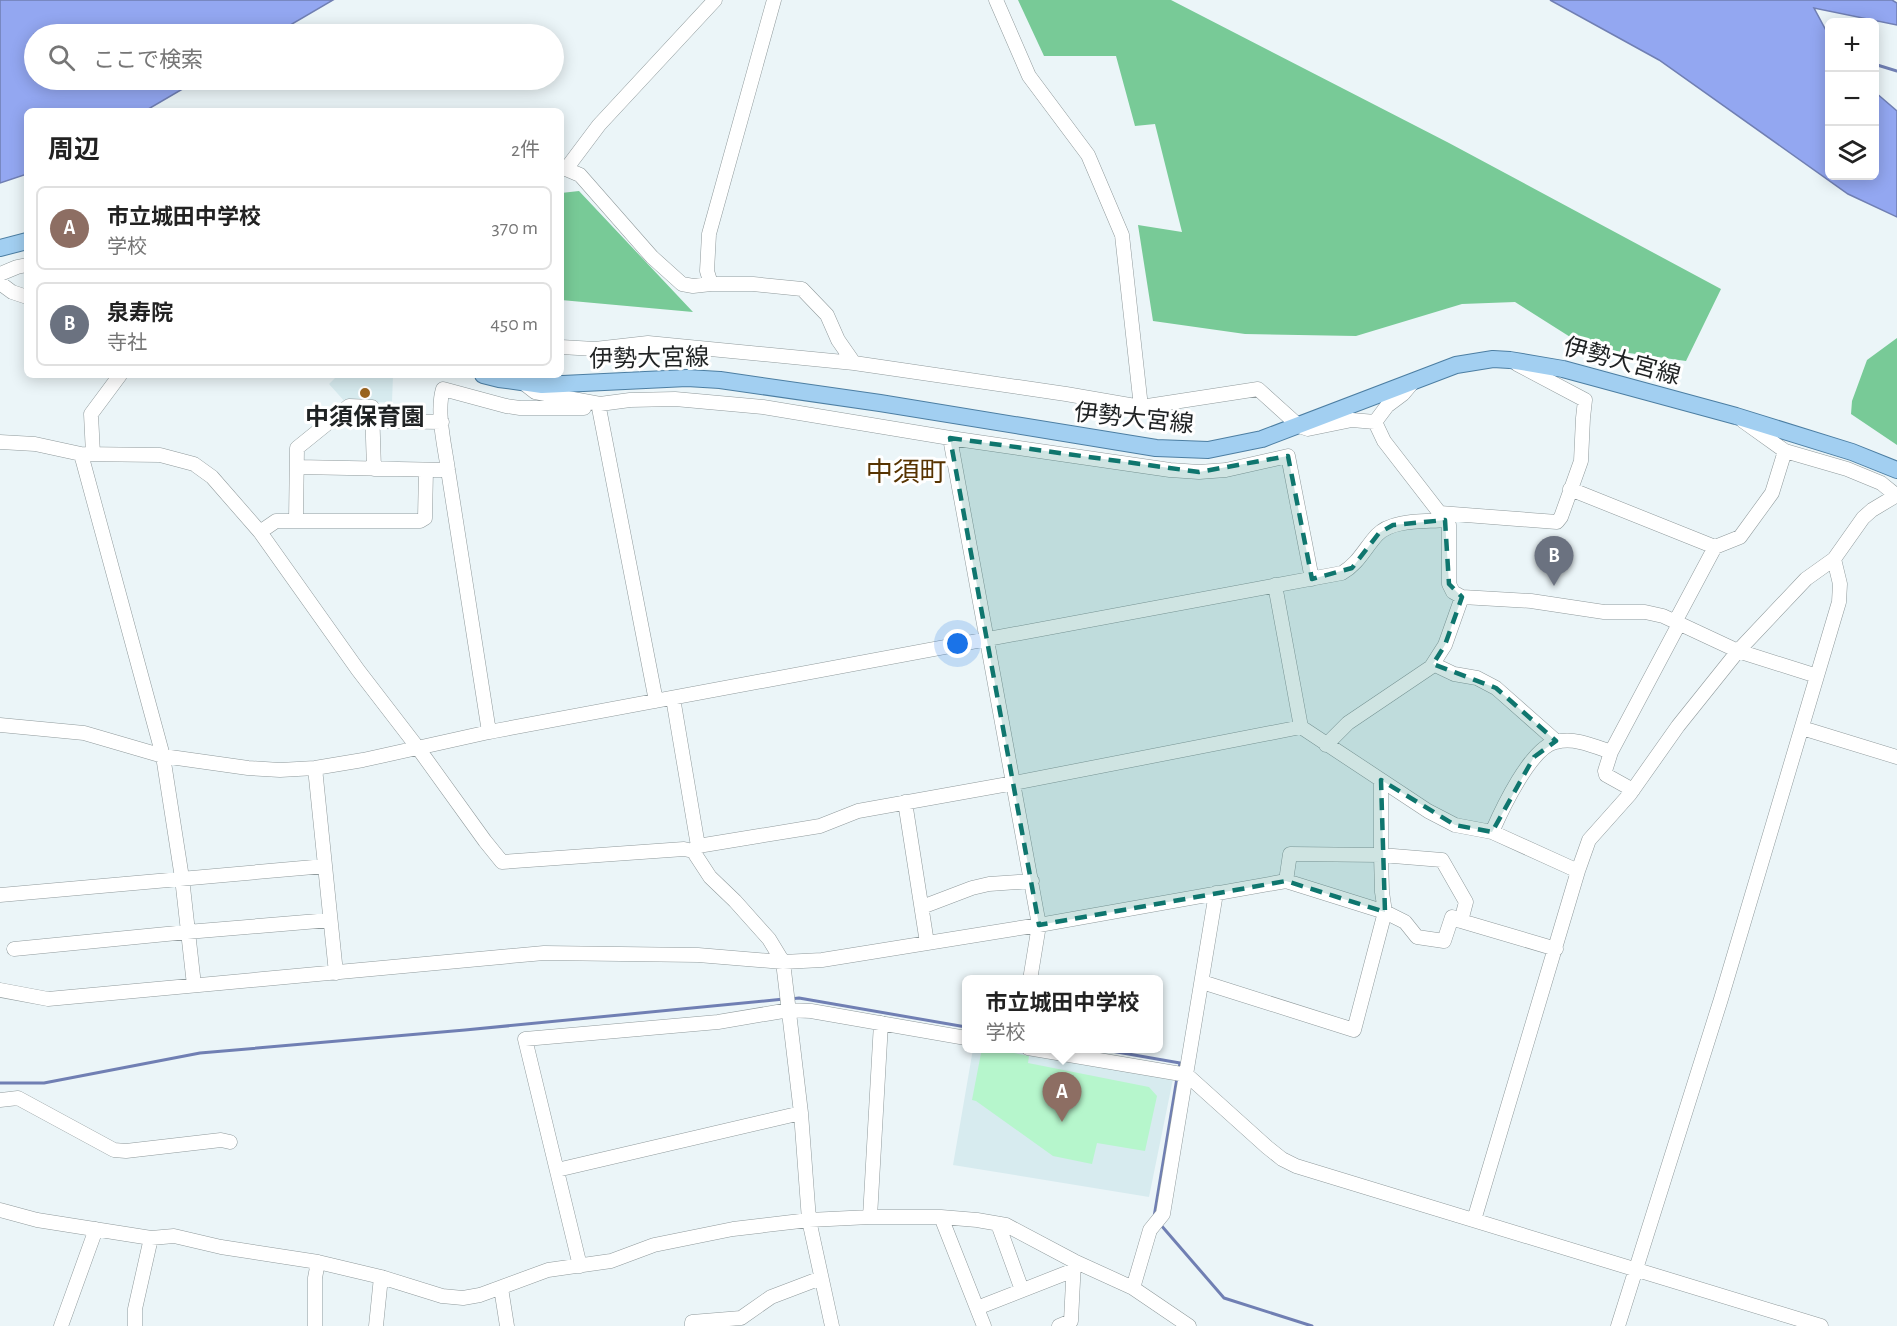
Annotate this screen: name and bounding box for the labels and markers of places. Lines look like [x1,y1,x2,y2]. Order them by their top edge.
marker: 中須保育園 [358,386,372,400]
place label: 中須保育園 [305,404,425,430]
pin: B [1534,536,1574,586]
pin: A [1042,1072,1082,1122]

